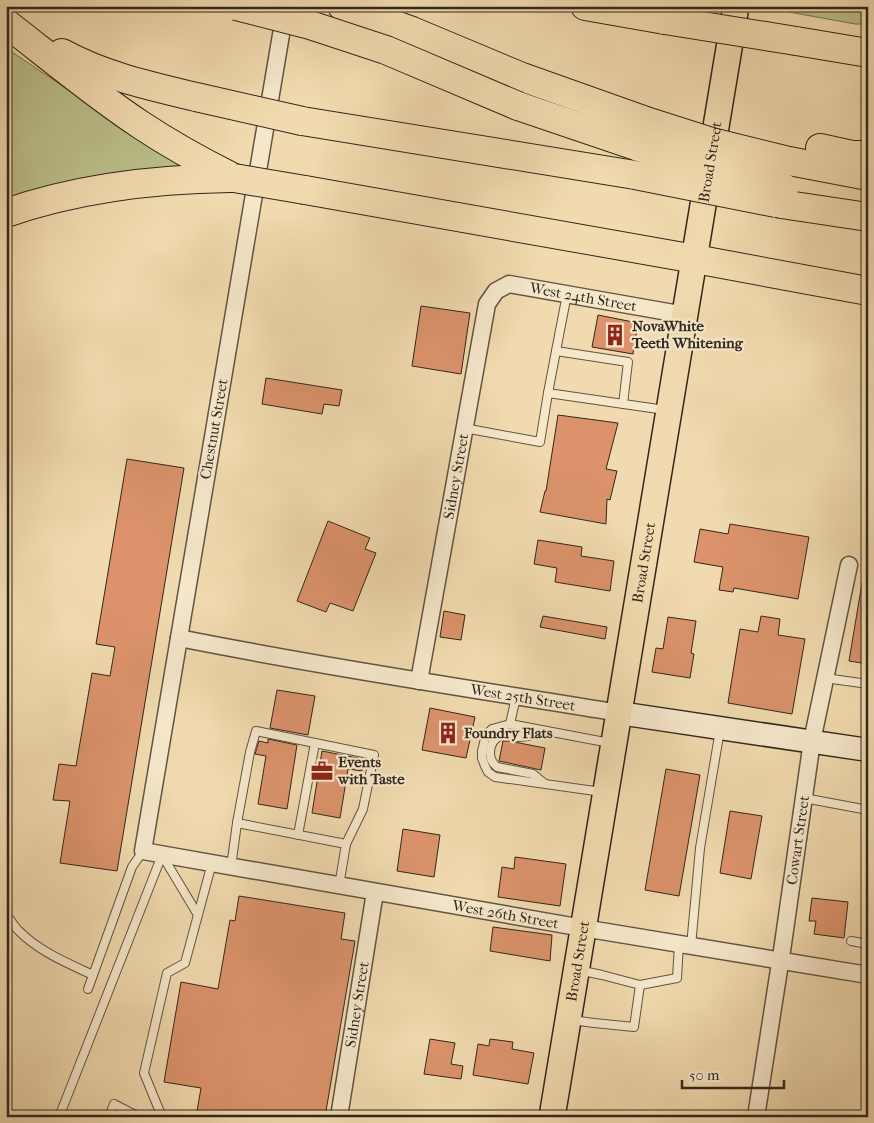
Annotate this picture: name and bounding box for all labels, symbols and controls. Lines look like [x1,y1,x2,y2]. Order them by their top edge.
street label: Broad Street [695,120,726,204]
street label: West 24th Street [527,279,639,315]
place label: NovaWhite Teeth Whitening [631,317,744,352]
building icon: NovaWhite Teeth Whitening [602,322,628,348]
street label: Chestnut Street [196,377,232,481]
street label: Sidney Street [439,431,473,521]
street label: Broad Street [628,520,659,604]
street label: West 25th Street [468,680,577,715]
building icon: Foundry Flats [435,720,461,746]
place label: Foundry Flats [463,724,553,742]
place label: Events with Taste [337,753,405,788]
office icon: Events with Taste [309,758,335,784]
street label: Cowart Street [783,794,813,886]
street label: West 26th Street [450,896,561,933]
street label: Broad Street [562,919,593,1003]
street label: Sidney Street [341,959,373,1049]
scale bar [682,1058,784,1090]
text: 50 m [689,1066,720,1084]

